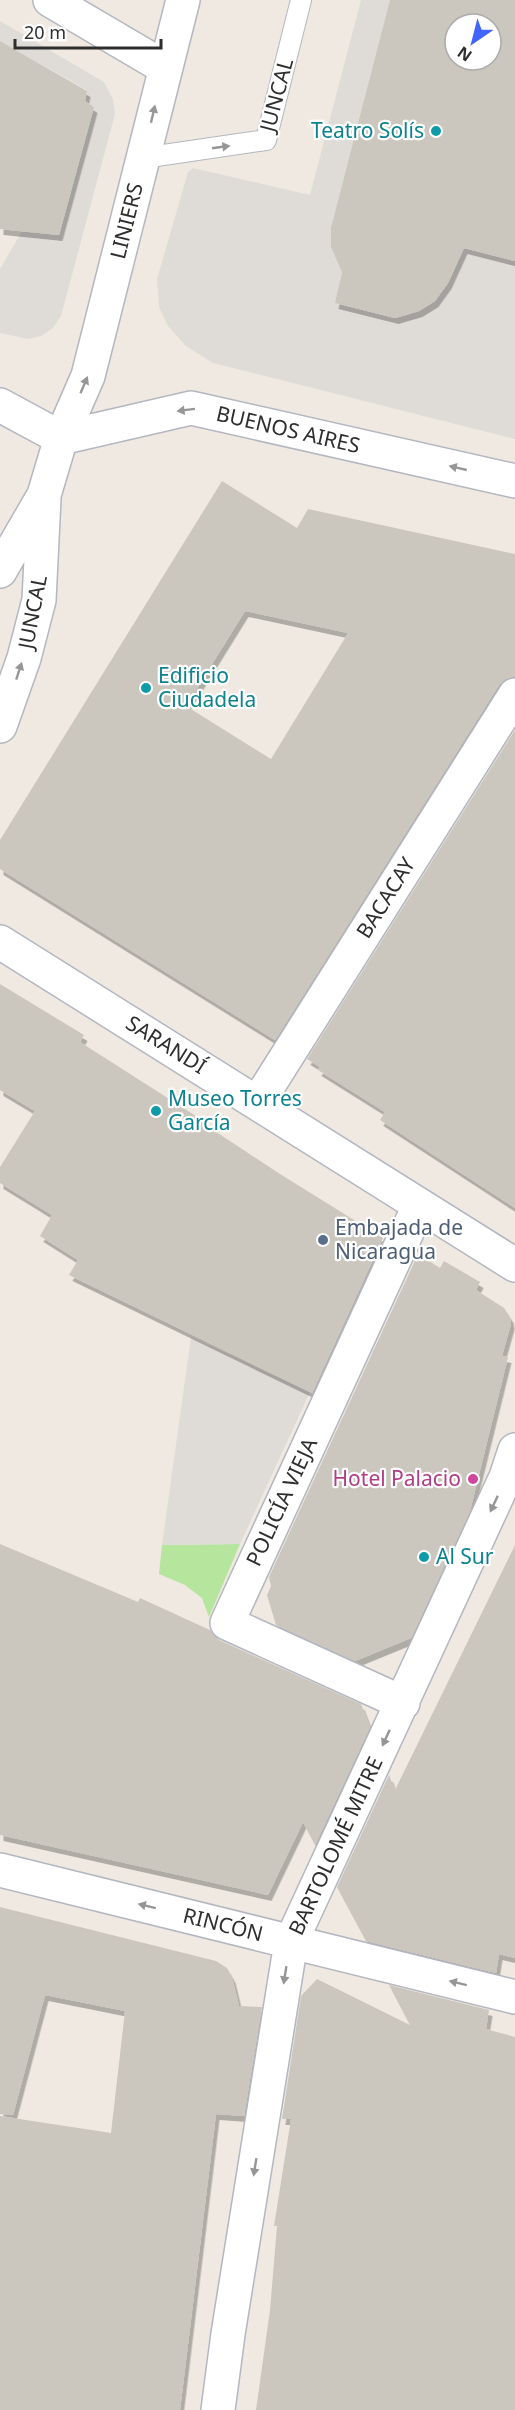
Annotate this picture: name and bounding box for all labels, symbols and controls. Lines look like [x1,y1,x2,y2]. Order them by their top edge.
scale bar [15,12,160,50]
north arrow [443,12,503,72]
text: 20 m [24,20,66,44]
text: N [453,42,476,67]
street label: JUNCAL [252,55,299,136]
one-way arrow [149,105,158,124]
place label: Teatro Solís [311,116,424,144]
marker: Teatro Solís [429,124,443,138]
one-way arrow [212,142,231,151]
street label: LINIERS [103,180,149,262]
one-way arrow [79,375,89,393]
street label: BUENOS AIRES [214,399,363,459]
one-way arrow [176,405,195,415]
one-way arrow [449,463,467,473]
street label: JUNCAL [11,572,53,653]
place label: Edificio Ciudadela [158,661,256,713]
one-way arrow [15,662,25,680]
marker: Edificio Ciudadela [139,681,153,695]
street label: BACACAY [349,852,421,943]
street label: SARANDÍ [121,1008,212,1080]
place label: Museo Torres García [168,1084,302,1136]
marker: Museo Torres García [149,1104,163,1118]
place label: Embajada de Nicaragua [335,1213,463,1265]
marker: Embajada de Nicaragua [316,1233,330,1247]
street label: POLICÍA VIEJA [239,1432,323,1570]
place label: Hotel Palacio [333,1464,461,1492]
marker: Hotel Palacio [466,1472,480,1486]
one-way arrow [488,1495,498,1513]
place label: Al Sur [436,1542,494,1570]
marker: Al Sur [417,1550,431,1564]
one-way arrow [382,1730,391,1747]
street label: BARTOLOMÉ MITRE [282,1752,389,1939]
one-way arrow [137,1901,156,1911]
street label: RINCÓN [180,1901,266,1947]
one-way arrow [281,1965,290,1984]
one-way arrow [449,1978,467,1988]
one-way arrow [250,2158,259,2177]

